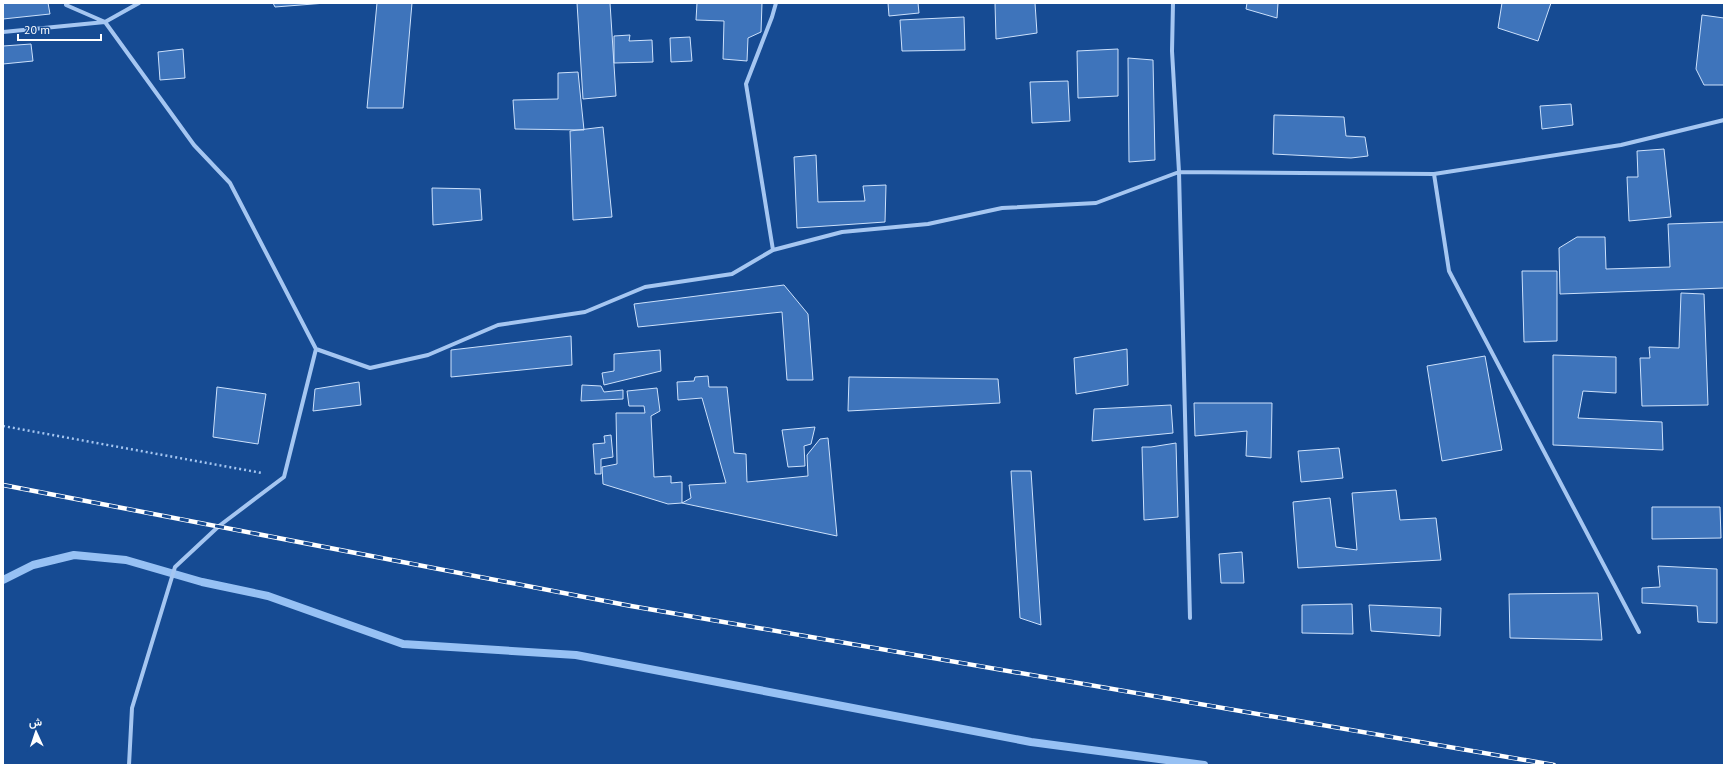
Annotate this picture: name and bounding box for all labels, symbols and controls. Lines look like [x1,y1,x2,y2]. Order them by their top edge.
scale bar [18,16,101,42]
text: 20 m [24,22,50,37]
north arrow [16,712,56,752]
text: ش [29,715,42,729]

